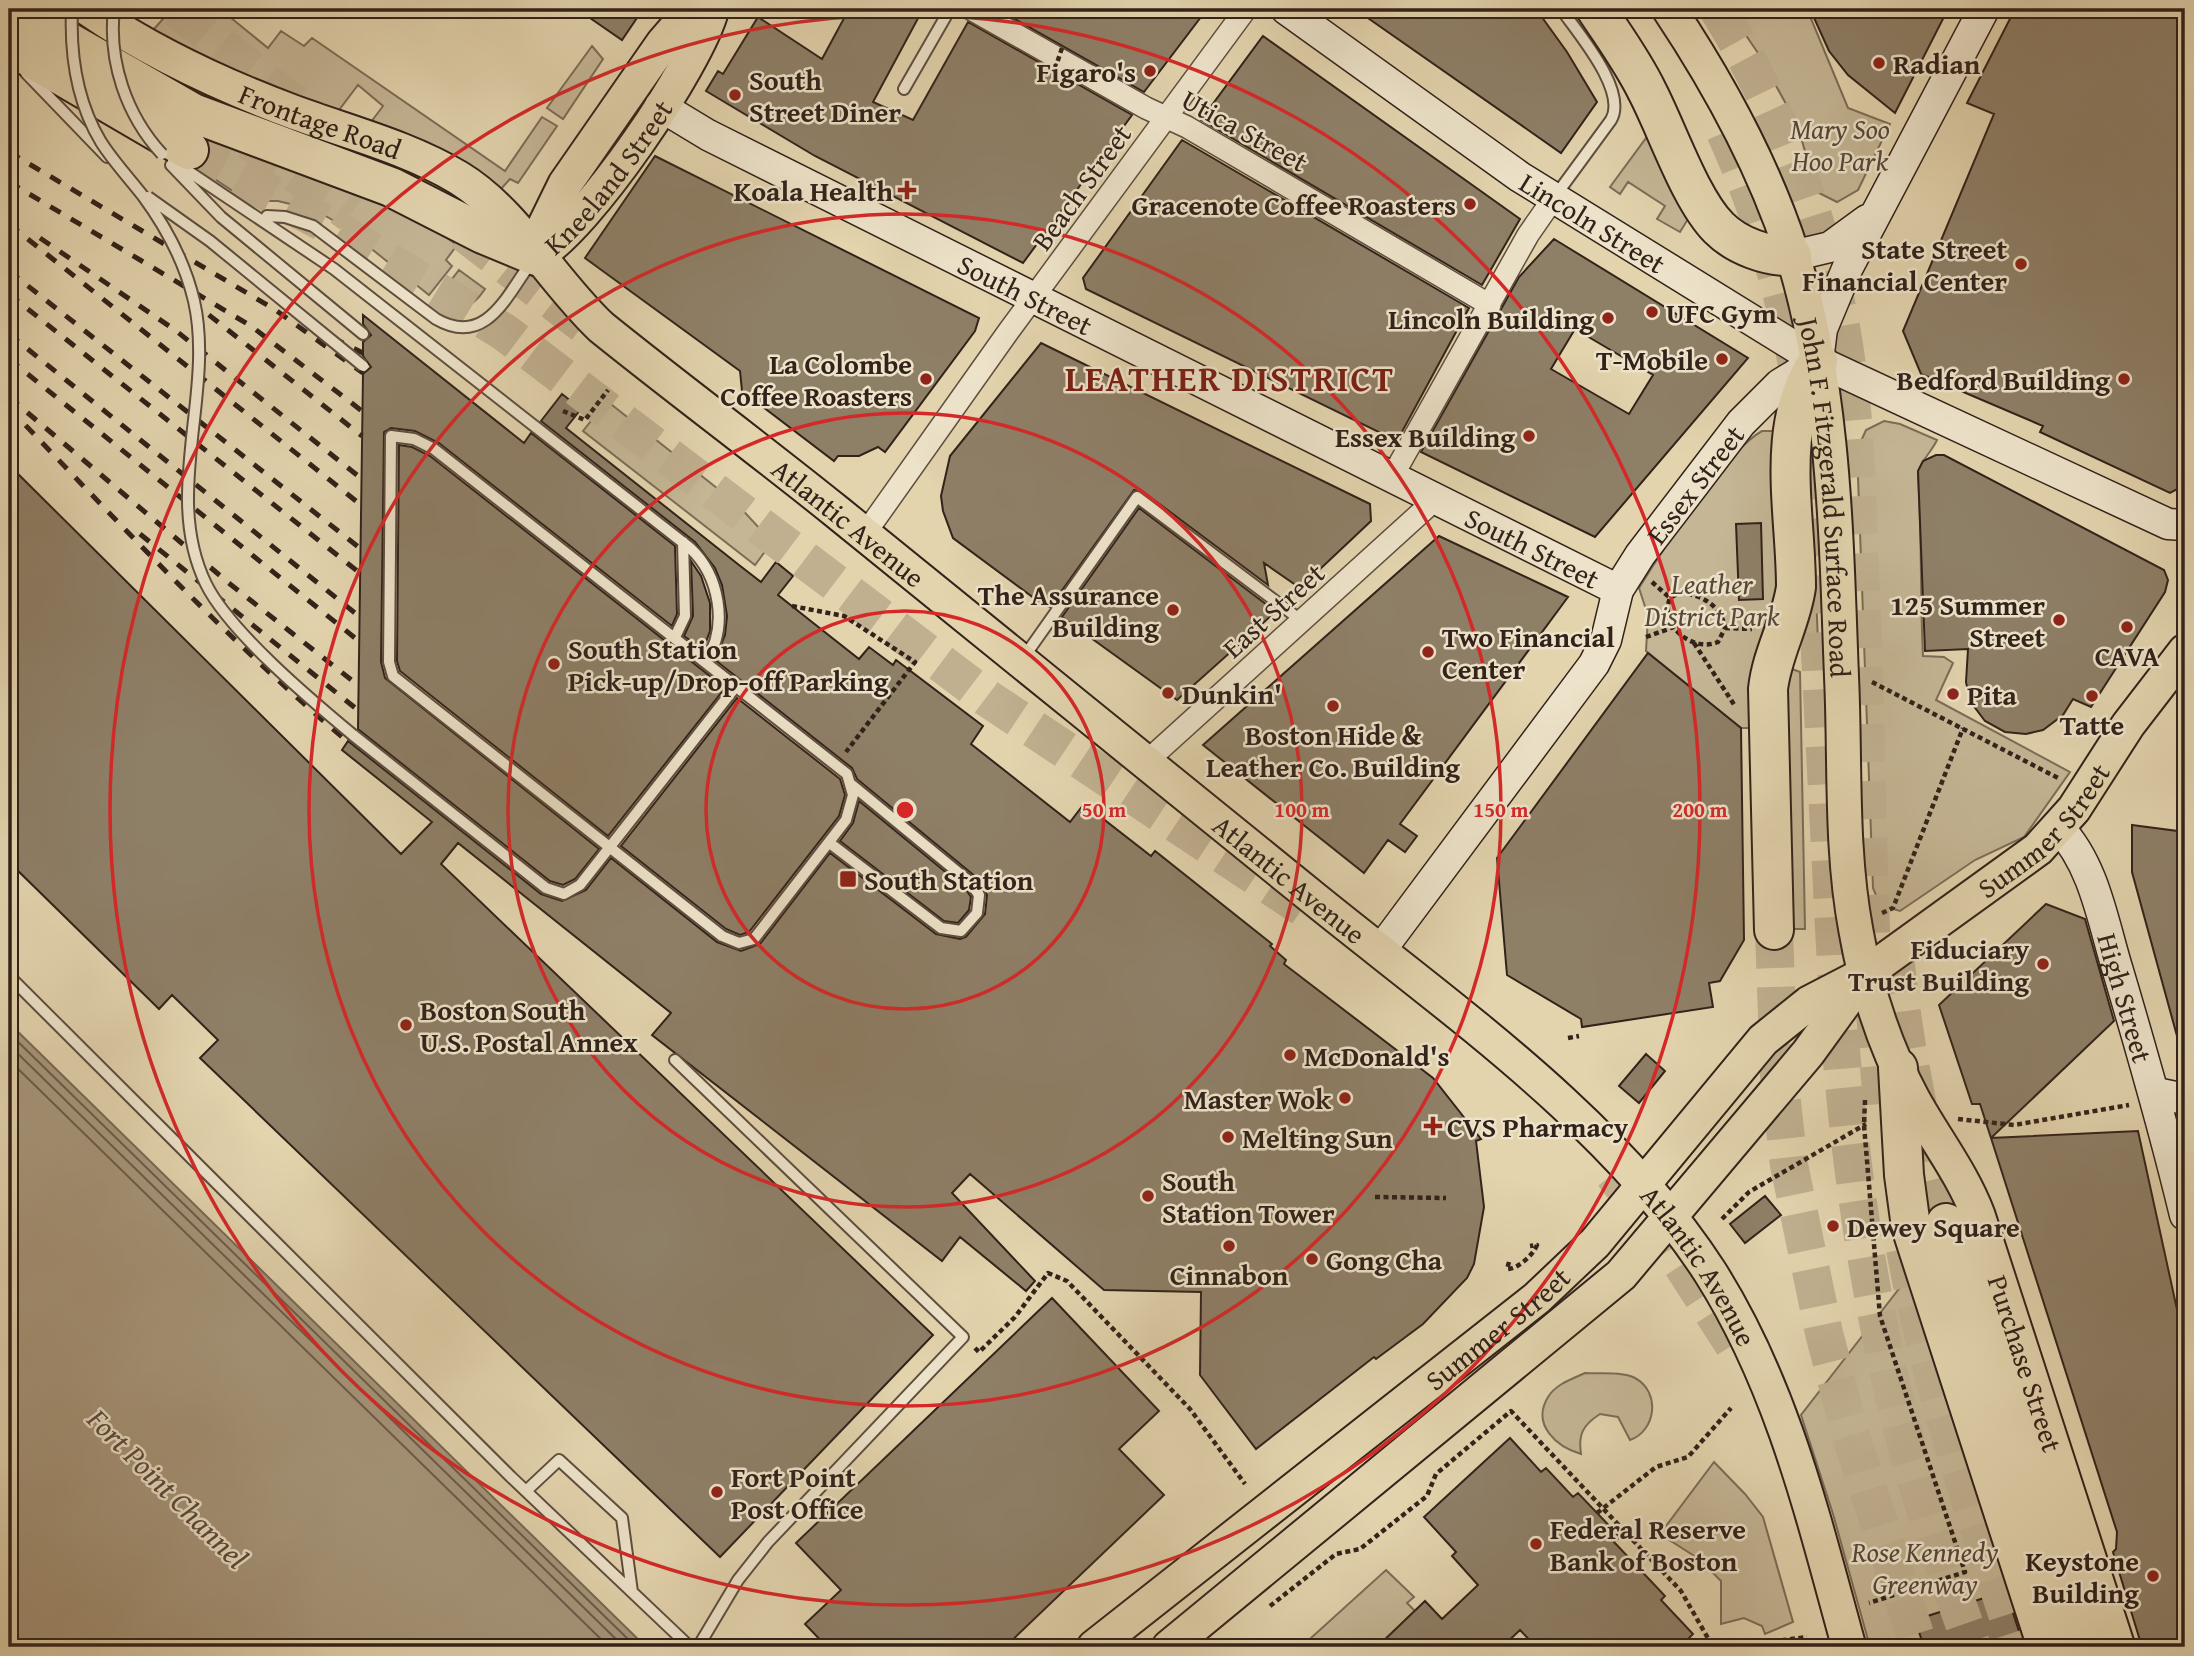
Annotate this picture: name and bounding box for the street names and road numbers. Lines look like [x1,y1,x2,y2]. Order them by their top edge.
street label: Frontage Road [233,72,408,169]
street label: Utica Street [1174,78,1316,182]
street label: Kneeland Street [534,91,682,264]
street label: Beach Street [1021,115,1141,258]
street label: Lincoln Street [1512,161,1674,283]
street label: South Street [951,243,1100,345]
street label: John F. Fitzgerald Surface Road [1789,310,1862,678]
street label: Essex Street [1635,416,1753,552]
street label: Atlantic Avenue [764,448,934,596]
street label: South Street [1458,496,1607,598]
street label: East Street [1213,553,1333,667]
street label: Summer Street [1968,755,2119,907]
street label: Atlantic Avenue [1204,804,1375,953]
street label: High Street [2088,928,2164,1067]
street label: Atlantic Avenue [1632,1176,1768,1353]
street label: Summer Street [1416,1257,1579,1400]
street label: Purchase Street [1978,1269,2074,1457]

